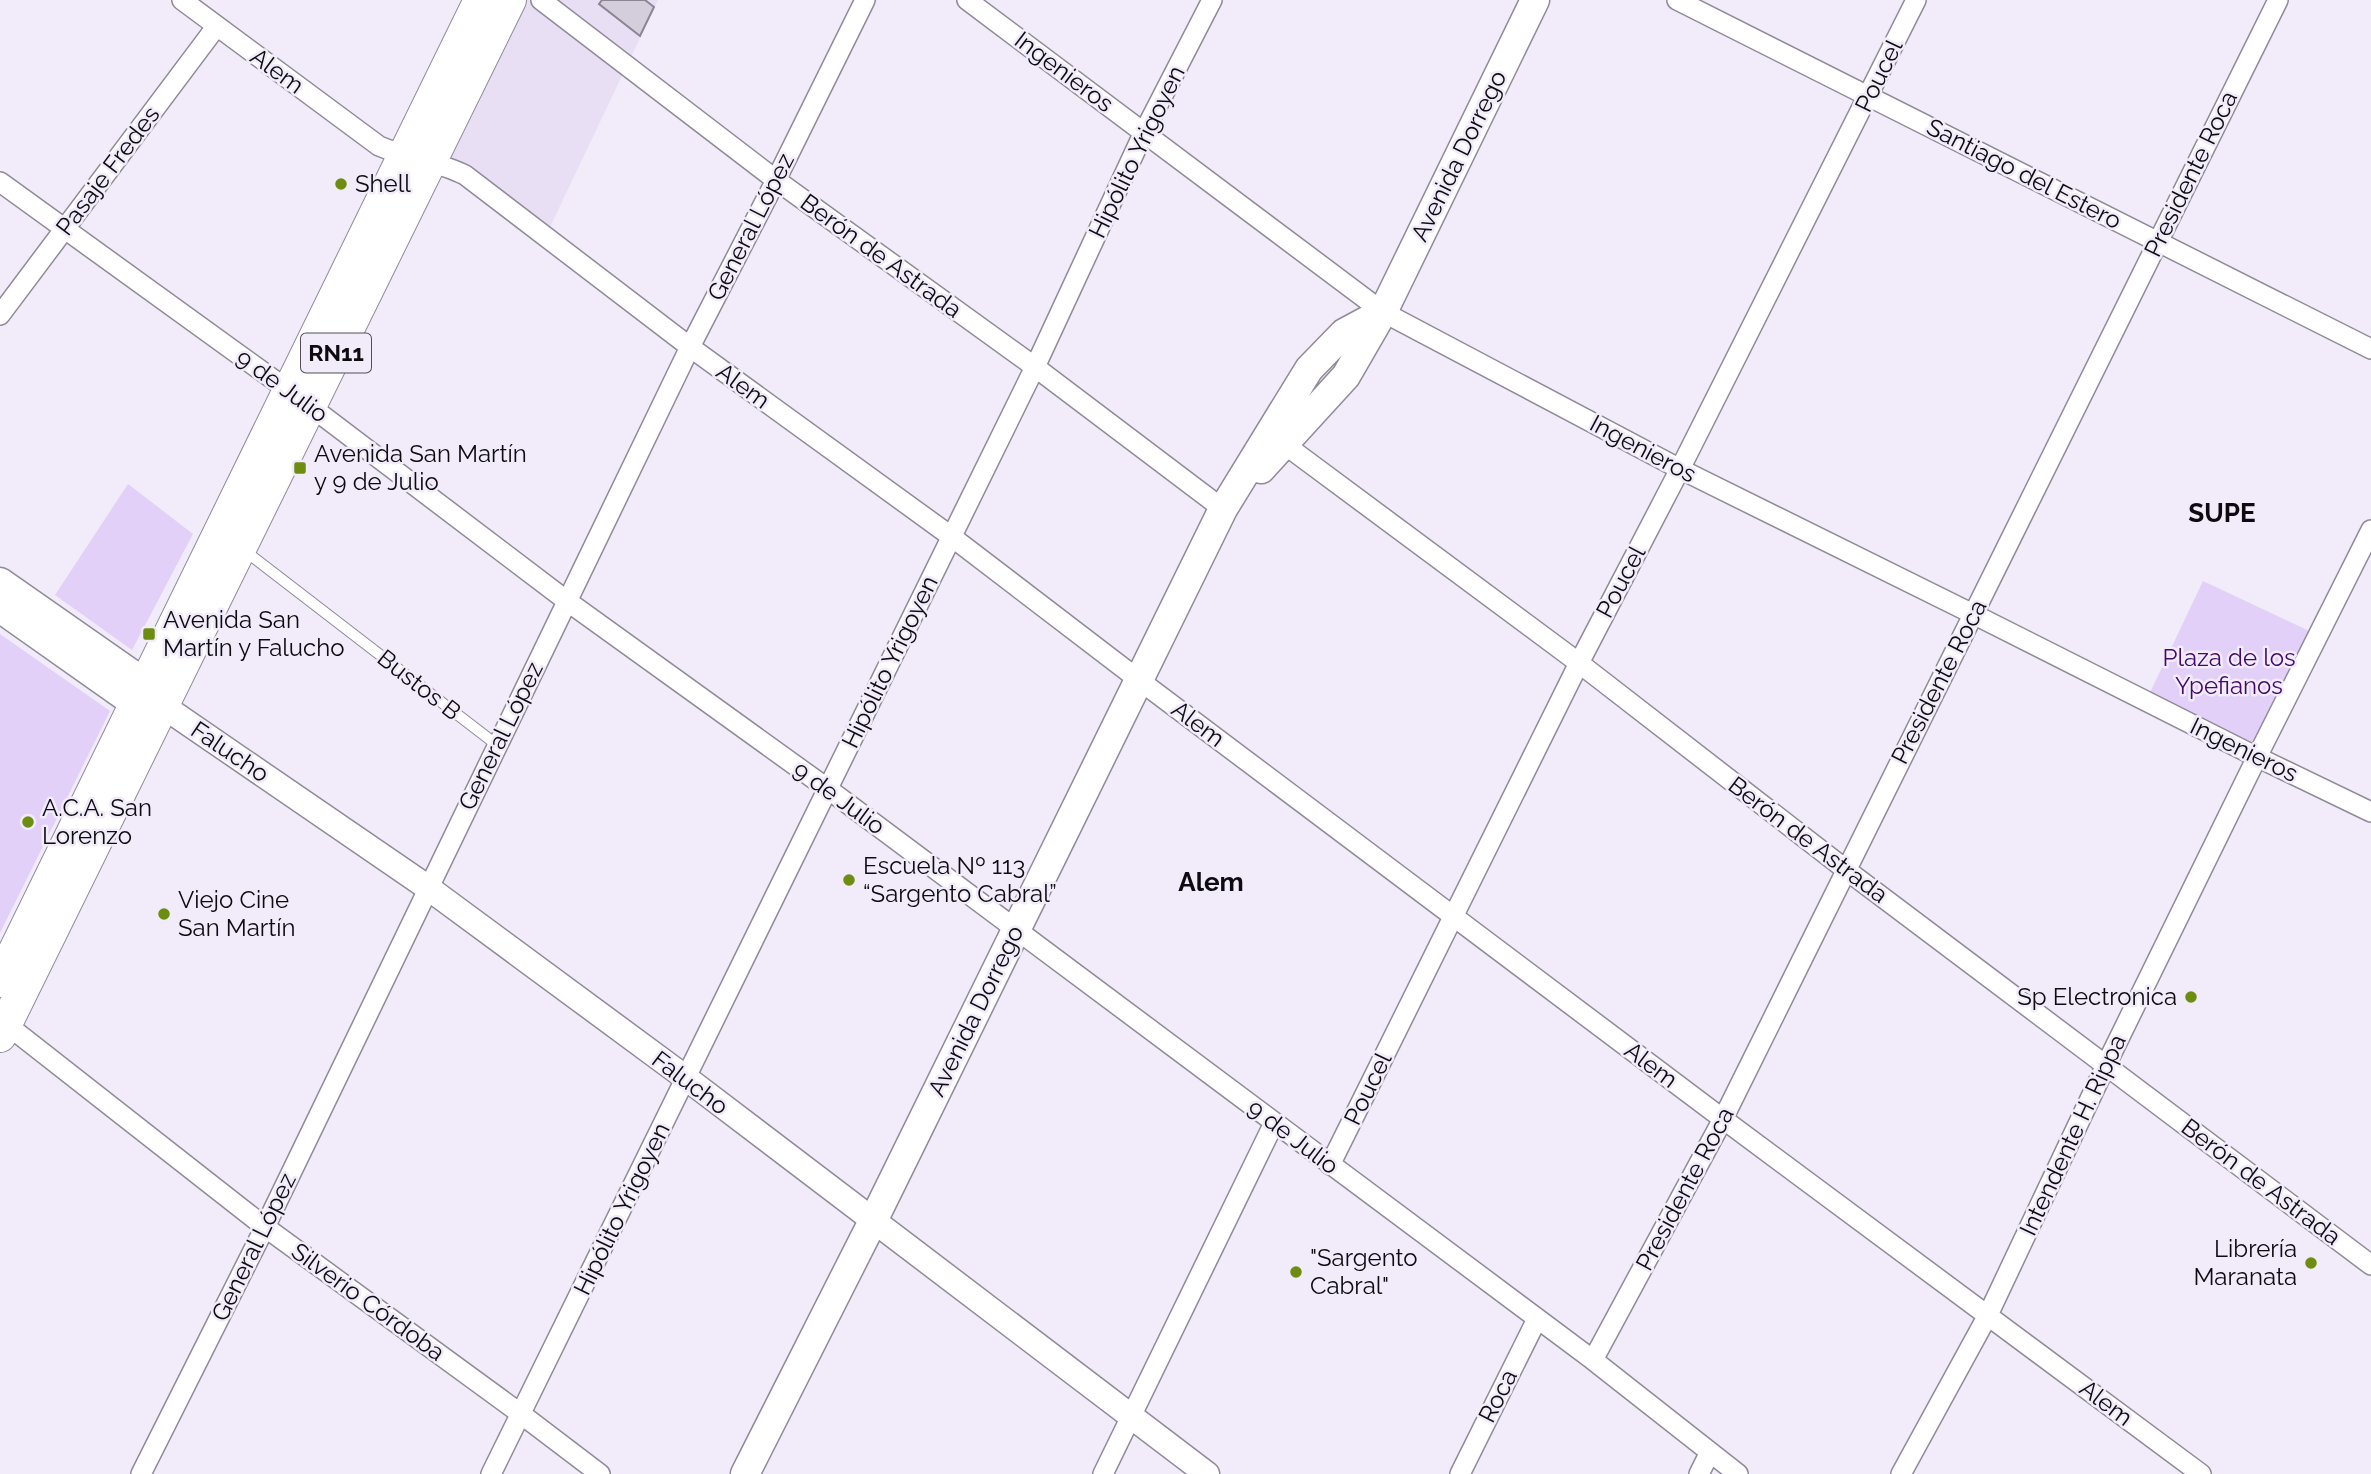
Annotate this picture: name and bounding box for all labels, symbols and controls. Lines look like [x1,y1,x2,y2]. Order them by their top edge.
street label: Ingenieros [1009,25,1119,118]
street label: Poucel [1849,34,1909,117]
street label: Alem [245,42,310,100]
street label: Hipólito Yrigoyen [1082,61,1191,243]
street label: Avenida Dorrego [1405,66,1512,246]
street label: Presidente Roca [2138,86,2243,261]
street label: Pasaje Fredes [50,100,166,241]
street label: Santiago del Estero [1922,112,2126,235]
street label: General López [701,148,800,305]
place label: Shell [355,169,411,198]
marker: Shell [333,176,349,192]
street label: Berón de Astrada [795,187,968,324]
road number: RN11 [301,334,371,372]
street label: 9 de Julio [231,343,334,429]
street label: Alem [711,357,776,415]
street label: Ingenieros [1585,409,1701,489]
place label: Avenida San Martín y 9 de Julio [314,439,527,496]
marker: Avenida San Martín y 9 de Julio [292,460,308,476]
district label: SUPE [2188,498,2256,528]
street label: Poucel [1590,541,1652,623]
street label: Hipólito Yrigoyen [835,571,944,753]
street label: Presidente Roca [1885,595,1992,769]
place label: Avenida San Martín y Falucho [163,605,345,662]
marker: Avenida San Martín y Falucho [141,626,157,642]
street label: Bustos B [372,643,467,726]
park label: Plaza de los Ypefianos [2162,643,2296,700]
street label: General López [452,657,549,815]
street label: Alem [1166,694,1231,753]
street label: Ingenieros [2186,711,2303,788]
street label: Falucho [186,715,275,788]
street label: 9 de Julio [788,755,891,841]
street label: Berón de Astrada [1723,770,1894,909]
place label: A.C.A. San Lorenzo [42,793,152,850]
marker: A.C.A. San Lorenzo [20,814,36,830]
place label: Escuela Nº 113 “Sargento Cabral” [863,851,1057,908]
district label: Alem [1178,867,1244,897]
marker: Escuela Nº 113 “Sargento Cabral” [841,872,857,888]
place label: Viejo Cine San Martín [178,885,295,942]
marker: Viejo Cine San Martín [156,906,172,922]
street label: Avenida Dorrego [922,921,1029,1101]
place label: Sp Electronica [2017,982,2177,1011]
marker: Sp Electronica [2183,989,2199,1005]
street label: Intendente H. Rippa [2013,1030,2132,1240]
street label: Alem [1619,1035,1684,1094]
street label: Falucho [646,1045,734,1121]
street label: Poucel [1338,1047,1398,1130]
street label: 9 de Julio [1242,1093,1345,1180]
street label: Presidente Roca [1629,1102,1740,1275]
street label: Berón de Astrada [2176,1112,2347,1251]
street label: Hipólito Yrigoyen [567,1118,676,1300]
street label: General López [205,1168,302,1326]
place label: Librería Maranata [2193,1234,2297,1291]
street label: Silverio Córdoba [286,1236,451,1367]
place label: "Sargento Cabral" [1310,1243,1418,1300]
marker: Librería Maranata [2303,1255,2319,1271]
marker: "Sargento Cabral" [1288,1264,1304,1280]
street label: Roca [1472,1364,1523,1427]
street label: Alem [2074,1373,2139,1432]

